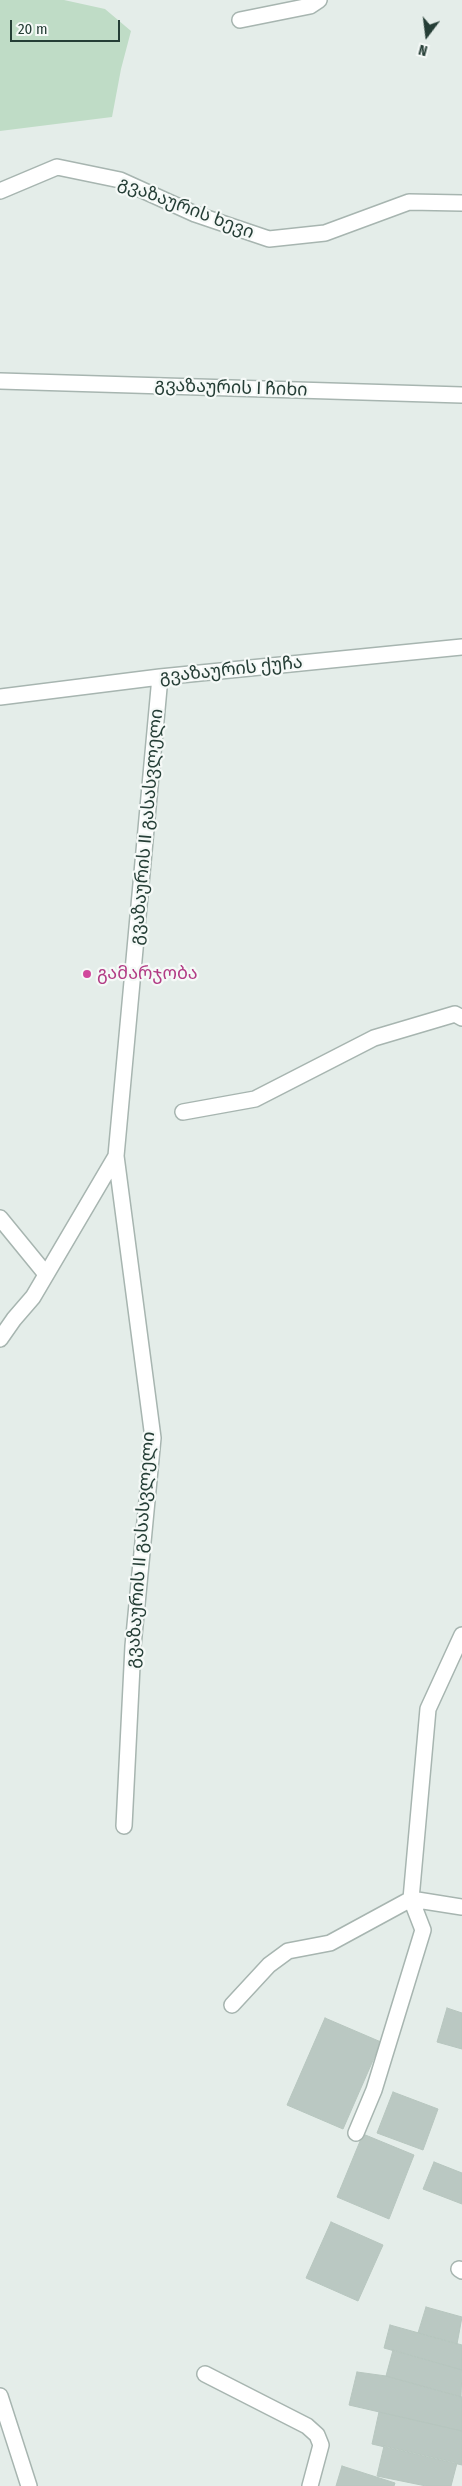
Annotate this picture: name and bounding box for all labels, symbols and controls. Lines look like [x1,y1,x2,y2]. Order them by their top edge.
scale bar [12,10,122,42]
north arrow [402,10,452,60]
text: 20 m [18,20,48,38]
text: N [417,41,429,59]
street label: გვაზაურის ხევი [115,172,257,244]
street label: გვაზაურის I ჩიხი [154,375,308,401]
street label: გვაზაურის ქუჩა [158,652,304,688]
street label: გვაზაურის II გასასვლელი [126,708,168,946]
place label: გამარჯობა [97,963,198,985]
marker: გამარჯობა [81,968,93,980]
street label: გვაზაურის II გასასვლელი [122,1431,160,1669]

